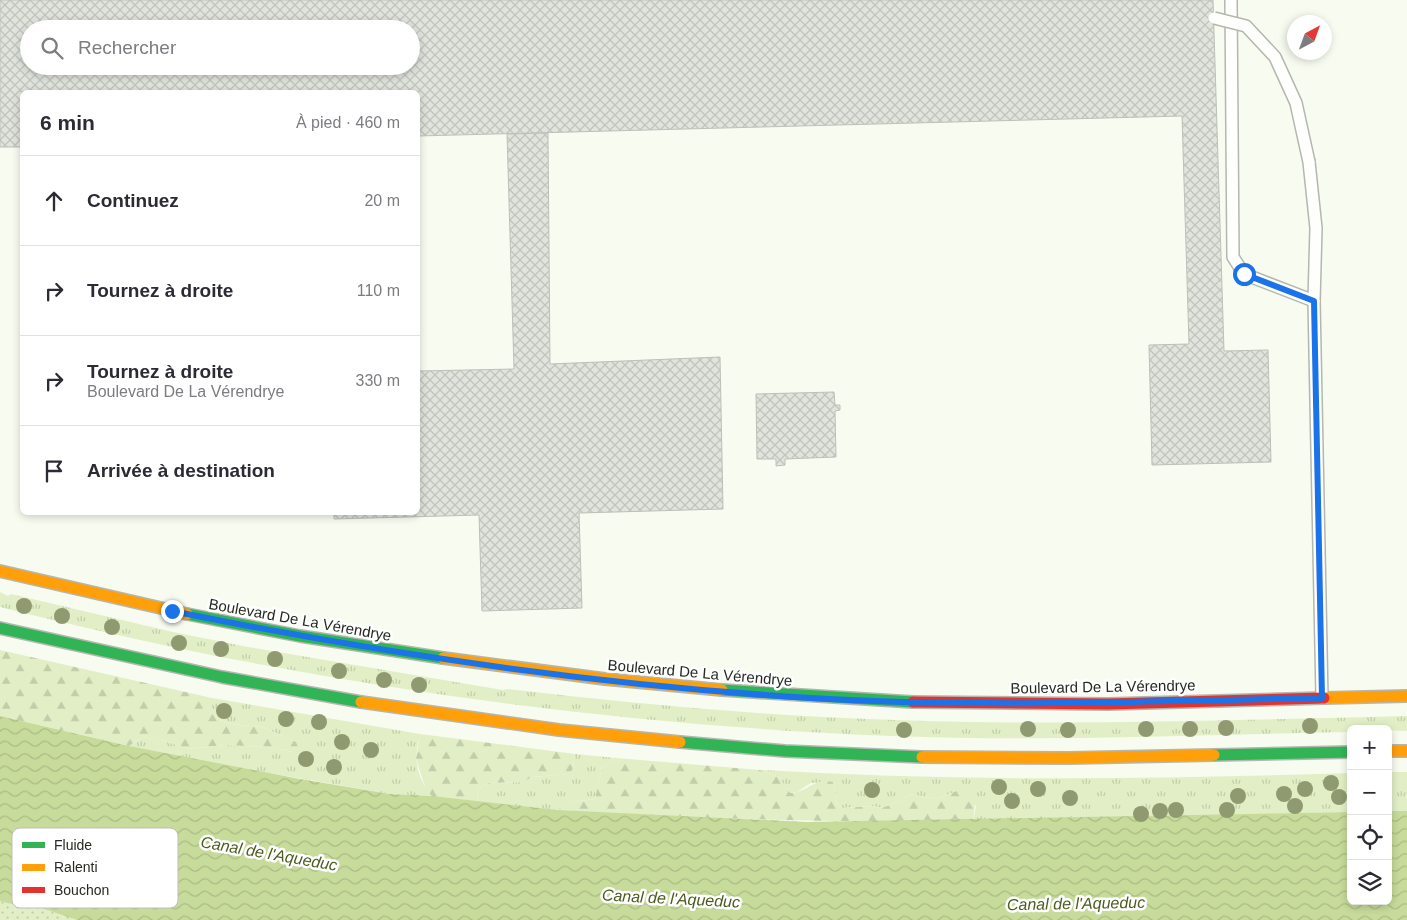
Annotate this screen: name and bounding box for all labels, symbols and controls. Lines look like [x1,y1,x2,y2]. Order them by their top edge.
north arrow [1287,15,1332,60]
search box [20,20,420,75]
icon: search [38,34,66,62]
text: Rechercher [78,37,176,58]
text: 6 min [40,111,95,134]
text: À pied · 460 m [296,114,400,131]
icon: ahead [40,187,68,215]
text: Continuez [87,190,179,211]
text: 20 m [364,192,400,209]
route start [1233,263,1256,286]
icon: right [40,277,68,305]
text: Tournez à droite [87,280,233,301]
text: 110 m [357,282,400,299]
text: Tournez à droite [87,361,233,382]
icon: right [40,367,68,395]
text: 330 m [356,372,400,389]
text: Boulevard De La Vérendrye [87,383,284,400]
icon: arrive [40,457,68,485]
text: Arrivée à destination [87,460,275,481]
street label: Boulevard De La Vérendrye [207,595,393,644]
route end [161,600,184,623]
street label: Boulevard De La Vérendrye [607,656,793,689]
street label: Boulevard De La Vérendrye [1010,676,1196,697]
map controls [1347,725,1392,905]
button: + [1347,725,1392,770]
button: − [1347,770,1392,815]
button: locate [1347,815,1392,860]
legend [12,828,178,908]
water label: Canal de l'Aqueduc [199,833,338,874]
text: Fluide [54,837,92,853]
text: Ralenti [54,859,98,875]
button: layers [1347,860,1392,905]
text: Bouchon [54,882,109,898]
water label: Canal de l'Aqueduc [601,886,740,911]
water label: Canal de l'Aqueduc [1007,894,1145,913]

